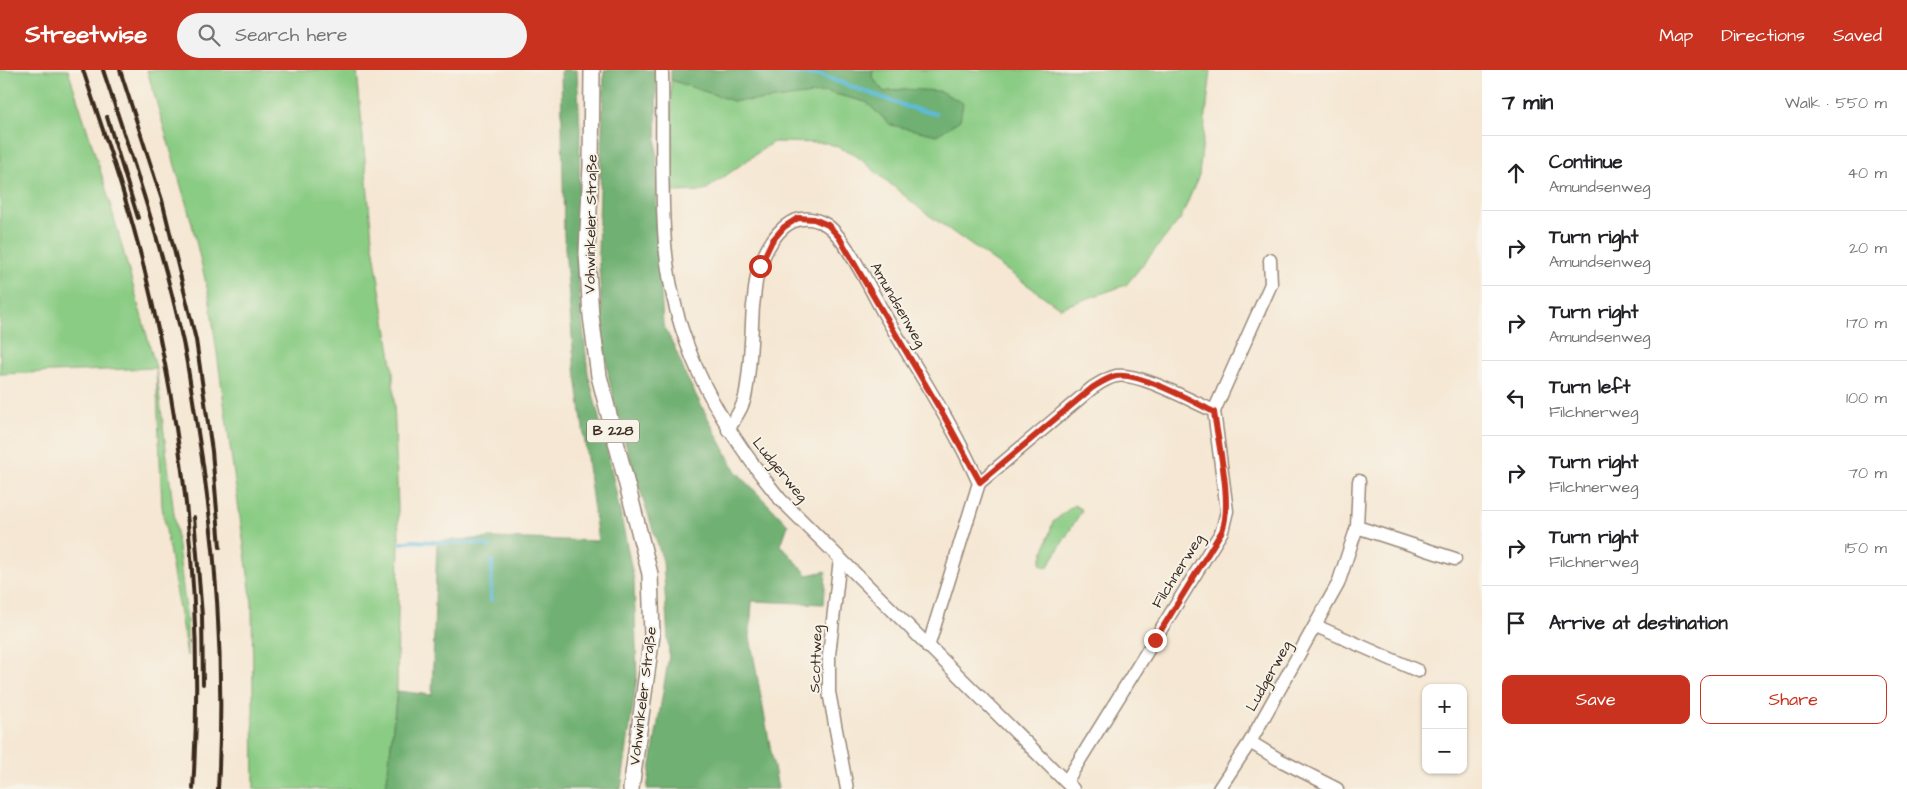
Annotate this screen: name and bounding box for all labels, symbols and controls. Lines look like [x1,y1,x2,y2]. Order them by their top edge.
search box [177,13,527,58]
text: Streetwise [25,18,147,52]
icon: search [195,21,223,49]
text: Search here [235,22,347,49]
text: Map [1659,23,1693,48]
text: Directions [1721,23,1805,48]
text: Saved [1833,23,1882,48]
text: 7 min [1502,88,1553,117]
text: Walk · 550 m [1785,92,1887,114]
text: Continue [1549,149,1623,176]
street label: Vohwinkeler Straße [579,154,603,294]
icon: ahead [1502,159,1530,187]
text: 40 m [1847,162,1887,184]
text: Amundsenweg [1549,176,1651,198]
text: Turn right [1549,224,1638,251]
icon: right [1502,234,1530,262]
text: 20 m [1849,237,1887,259]
text: Amundsenweg [1549,251,1651,273]
route start [749,255,772,278]
street label: Amundsenweg [864,259,931,352]
text: Turn right [1549,299,1638,326]
icon: right [1502,309,1530,337]
text: 170 m [1846,312,1887,334]
text: Amundsenweg [1549,326,1651,348]
text: Turn left [1549,374,1630,401]
icon: left [1502,384,1530,412]
text: 100 m [1846,387,1887,409]
text: Filchnerweg [1549,401,1638,423]
road number: B 228 [587,420,639,442]
street label: Ludgerweg [747,433,813,508]
text: Turn right [1549,449,1638,476]
icon: right [1502,459,1530,487]
text: 70 m [1848,462,1887,484]
text: Filchnerweg [1549,476,1638,498]
text: Turn right [1549,524,1638,551]
street label: Filchnerweg [1147,530,1210,613]
icon: right [1502,534,1530,562]
text: 150 m [1845,537,1887,559]
text: Filchnerweg [1549,551,1638,573]
icon: arrive [1502,609,1530,637]
text: Arrive at destination [1549,610,1728,637]
street label: Vohwinkeler Straße [624,625,662,767]
street label: Scottweg [804,625,829,693]
route end [1144,629,1167,652]
street label: Ludgerweg [1241,637,1298,716]
button: Save [1502,675,1690,724]
button: Share [1700,675,1887,724]
map controls [1422,684,1467,774]
button: + [1422,684,1467,729]
button: − [1422,729,1467,774]

